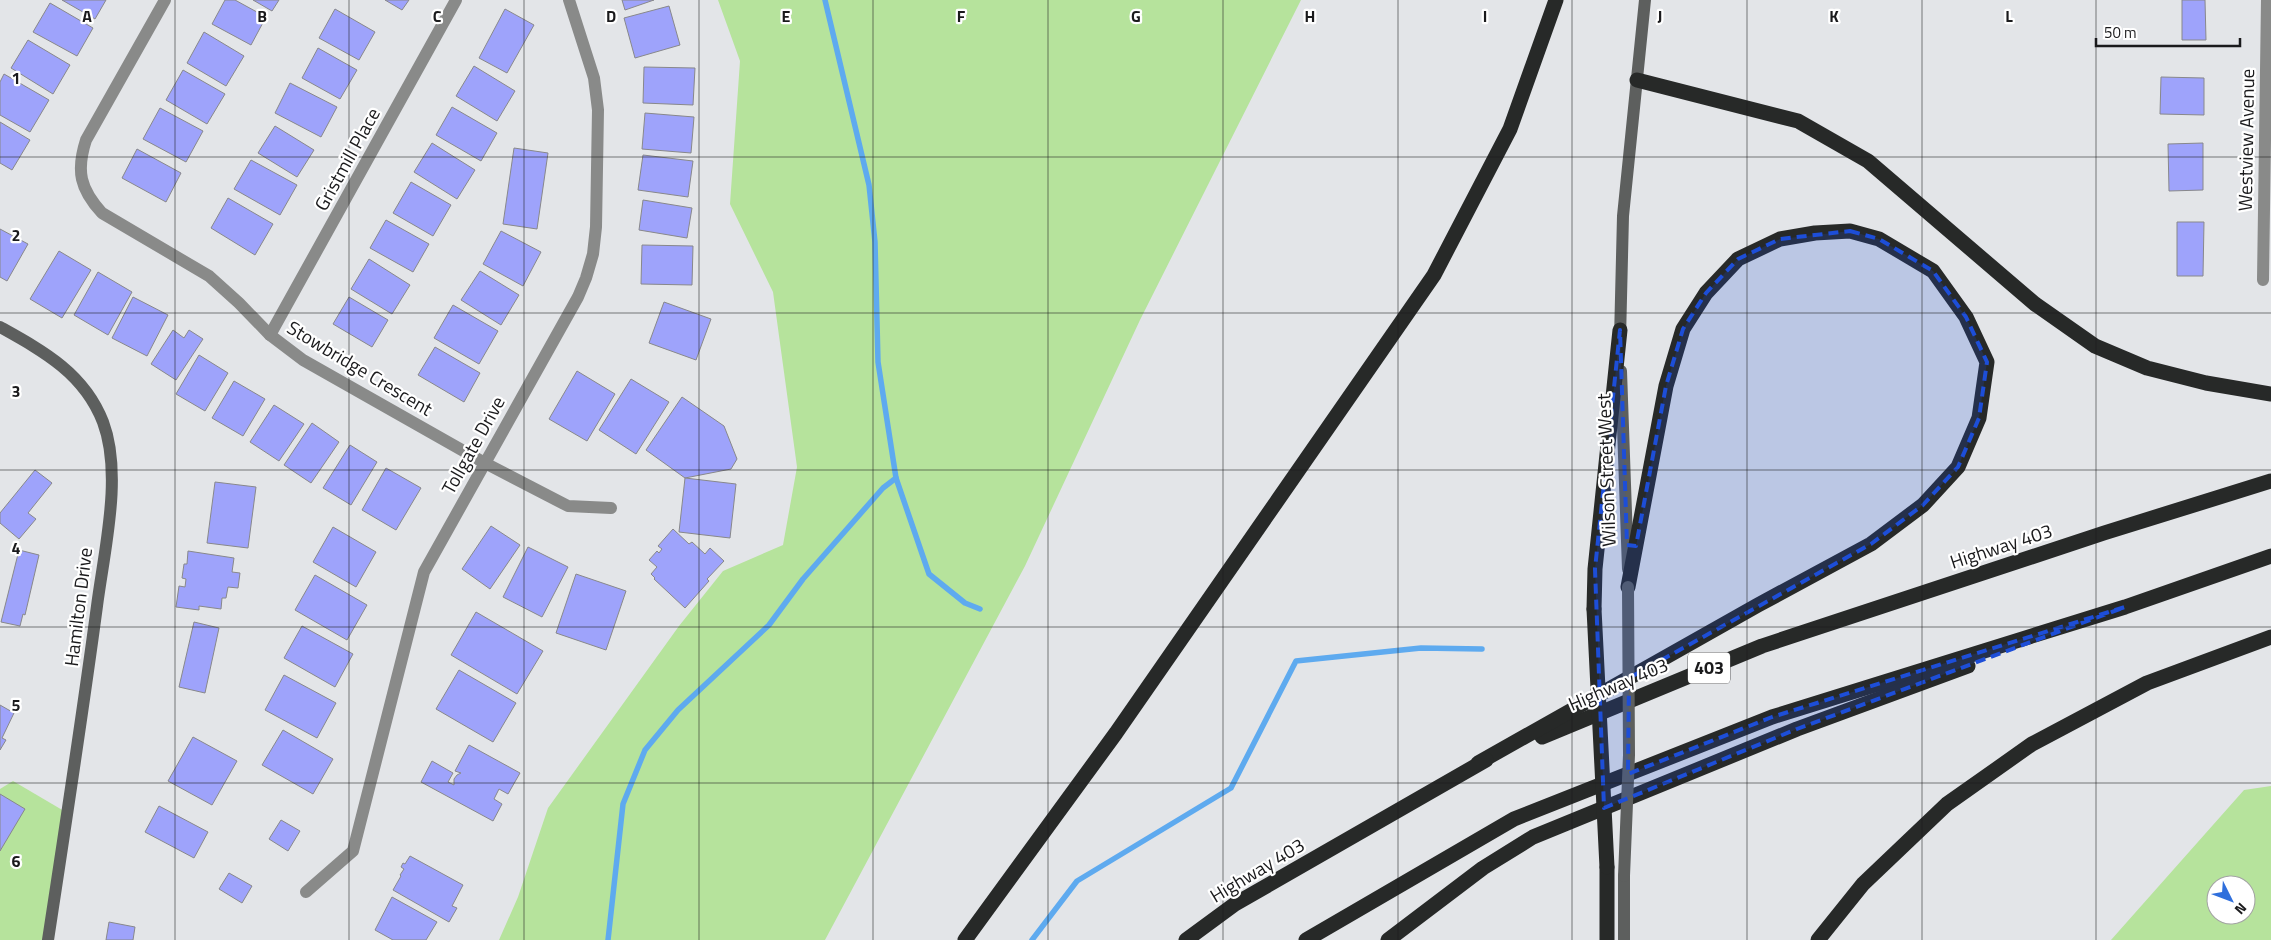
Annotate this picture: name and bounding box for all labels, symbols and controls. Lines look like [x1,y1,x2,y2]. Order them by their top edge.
text: A [82,4,92,28]
text: B [257,4,267,28]
text: C [433,4,442,28]
text: D [606,4,616,28]
text: E [782,4,791,28]
text: F [957,4,966,28]
text: G [1131,4,1141,28]
text: H [1305,4,1315,28]
text: I [1483,4,1487,28]
text: J [1658,4,1662,28]
text: K [1829,4,1839,28]
text: L [2005,4,2013,28]
scale bar [2096,15,2240,47]
text: 50 m [2104,21,2137,44]
text: 1 [12,66,20,90]
street label: Westview Avenue [2230,69,2261,211]
street label: Gristmill Place [306,102,387,216]
text: 2 [12,223,20,247]
street label: Stowbridge Crescent [282,313,439,423]
text: 3 [12,379,20,403]
street label: Tollgate Drive [434,390,512,499]
street label: Wilson Street West [1588,393,1623,547]
street label: Highway 403 [1946,515,2056,576]
text: 4 [12,536,21,560]
street label: Hamilton Drive [56,546,99,668]
street label: Highway 403 [1563,649,1672,718]
road number: 403 [1688,652,1730,684]
text: 5 [12,693,21,717]
street label: Highway 403 [1204,830,1310,909]
text: 6 [12,849,21,873]
north arrow [2206,875,2256,925]
text: N [2230,898,2252,920]

